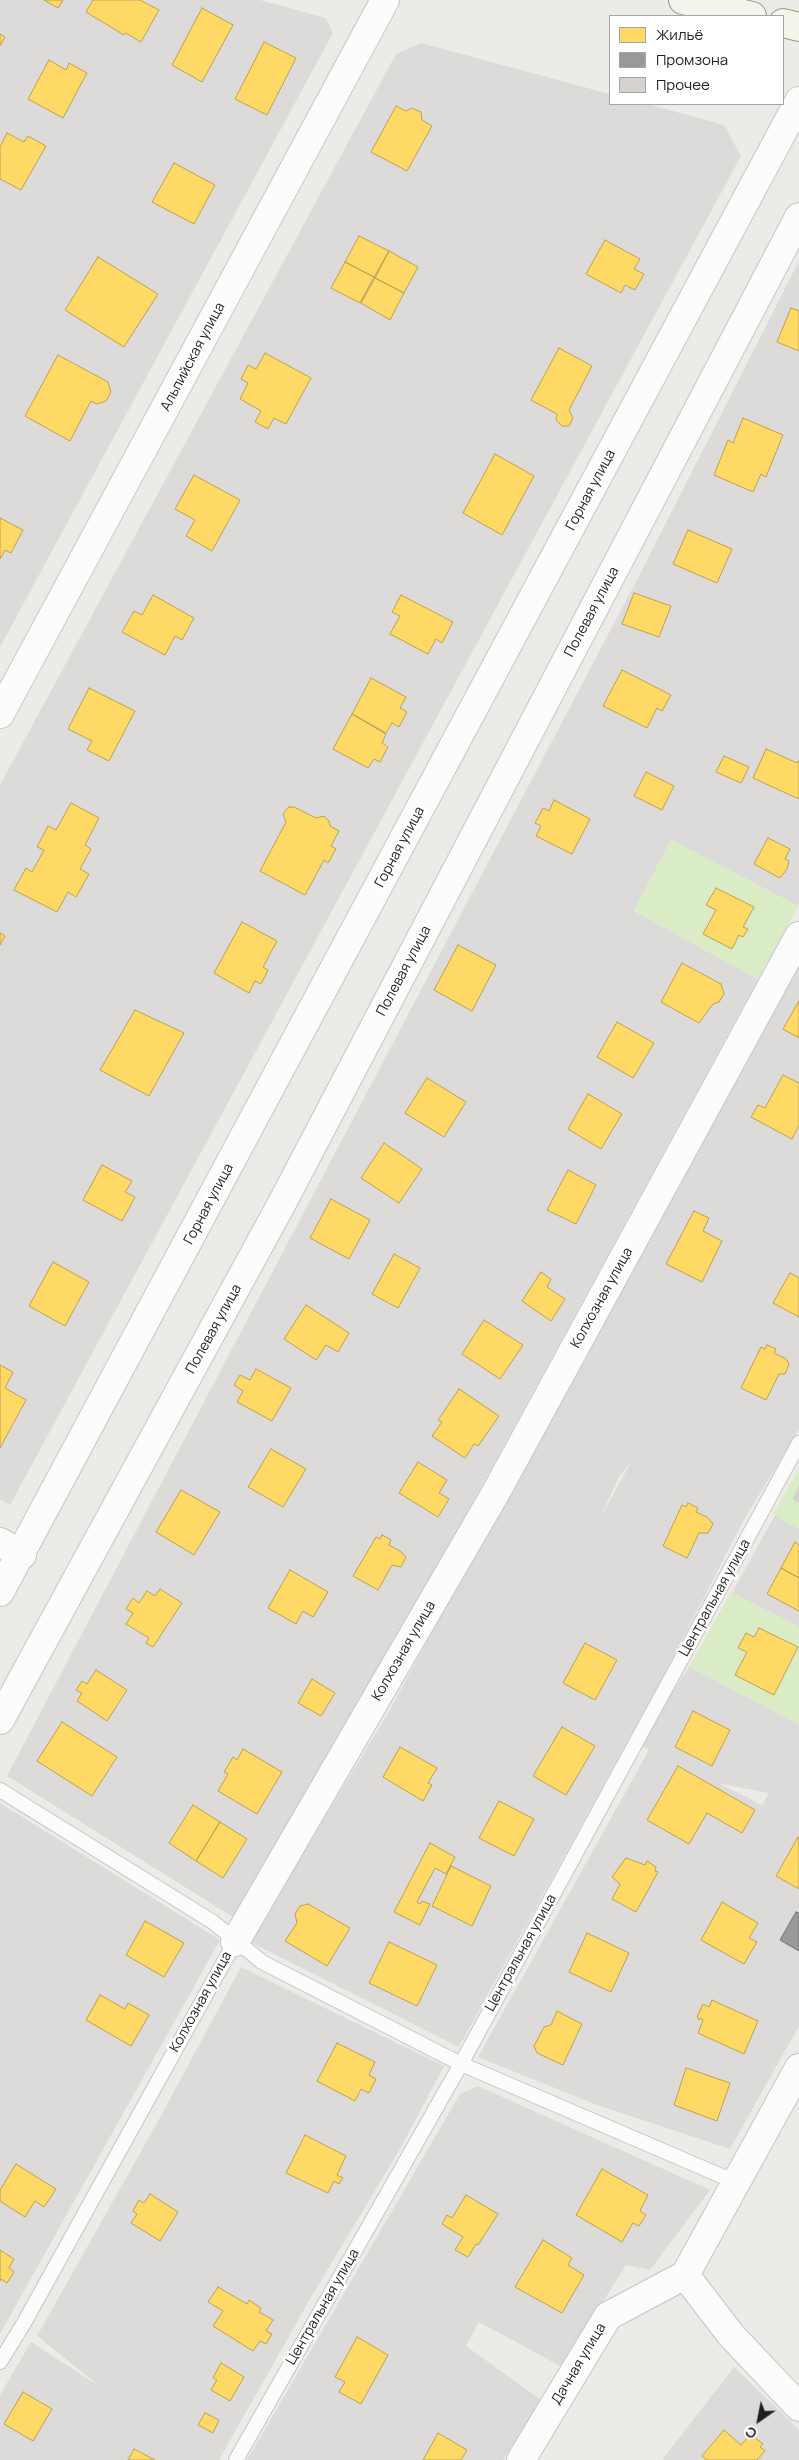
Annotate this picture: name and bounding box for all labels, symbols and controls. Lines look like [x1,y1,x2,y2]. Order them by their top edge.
legend [609,15,784,105]
text: Жильё [656,24,703,45]
text: Промзона [656,49,728,70]
text: Прочее [656,74,710,95]
street label: Альпийская улица [157,300,229,414]
street label: Горная улица [563,447,619,533]
street label: Полевая улица [561,564,623,660]
street label: Горная улица [372,804,428,890]
street label: Полевая улица [373,923,435,1019]
street label: Горная улица [181,1161,237,1247]
street label: Колхозная улица [567,1245,637,1351]
street label: Полевая улица [183,1281,245,1377]
street label: Центральная улица [676,1537,754,1659]
street label: Колхозная улица [369,1598,439,1704]
street label: Центральная улица [482,1892,560,2014]
street label: Колхозная улица [166,1949,236,2055]
street label: Центральная улица [283,2246,363,2368]
street label: Дачная улица [548,2320,610,2408]
north arrow [734,2395,784,2445]
text: С [741,2422,760,2444]

